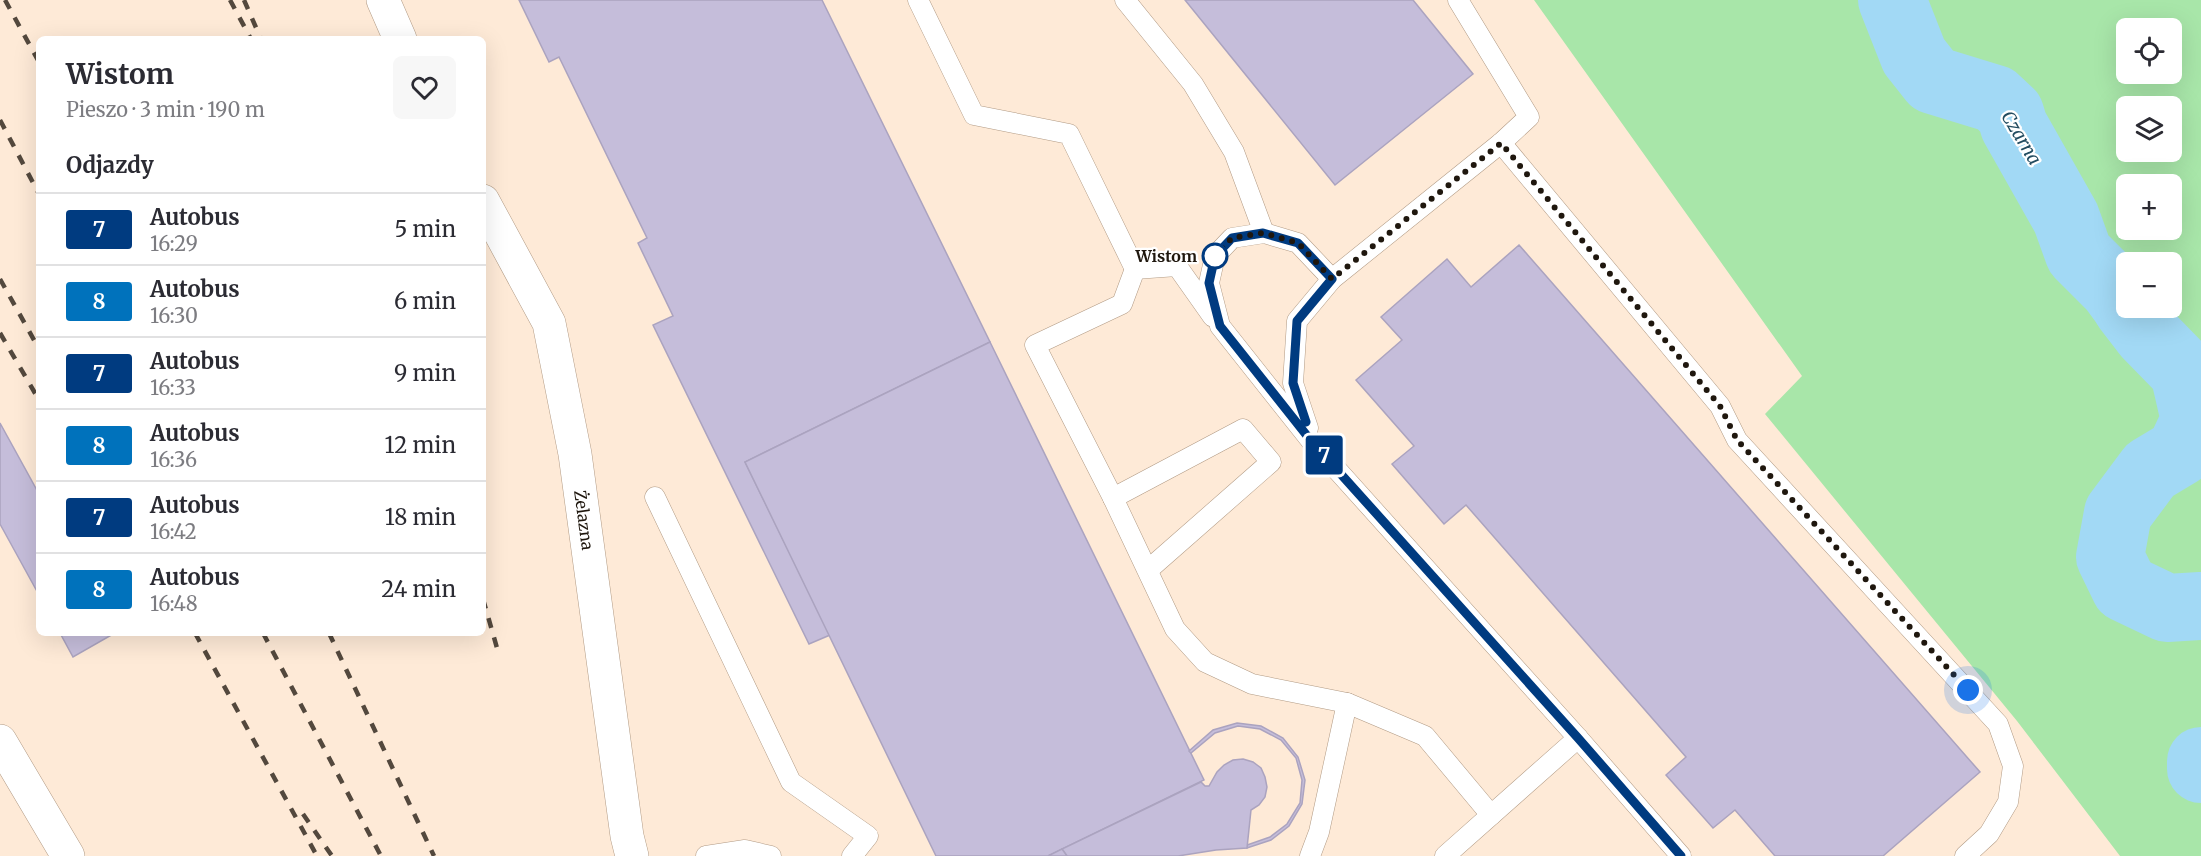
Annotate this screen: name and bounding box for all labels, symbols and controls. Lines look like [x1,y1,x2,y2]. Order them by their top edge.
map controls [2116,18,2182,318]
button: locate [2116,18,2182,84]
text: Wistom [66,56,174,92]
button: heart [393,56,456,119]
button: layers [2116,96,2182,162]
text: Pieszo · 3 min · 190 m [66,97,265,122]
water label: Czarna [1996,106,2047,169]
text: Odjazdy [66,151,154,179]
button: + [2116,174,2182,240]
text: Autobus [150,203,240,231]
text: 5 min [394,215,456,243]
text: 7 [93,216,105,243]
text: 16:29 [150,231,198,256]
marker: Wistom [1202,243,1228,269]
place label: Wistom [1134,246,1197,266]
button: − [2116,252,2182,318]
text: Autobus [150,275,240,303]
text: 6 min [394,287,456,315]
text: 8 [92,288,106,315]
text: 16:30 [150,303,198,328]
text: Autobus [150,347,240,375]
text: 9 min [394,359,456,387]
text: 7 [93,360,105,387]
text: 16:33 [150,375,196,400]
text: Autobus [150,419,240,447]
text: 12 min [385,431,456,459]
text: 8 [92,432,106,459]
line badge: 7 [1304,436,1344,474]
text: 7 [1318,442,1330,469]
text: 16:36 [150,447,197,472]
street label: Żelazna [570,489,598,552]
text: Autobus [150,491,240,519]
text: 18 min [385,503,456,531]
text: 7 [93,504,105,531]
text: 16:42 [150,519,197,544]
text: Autobus [150,563,240,591]
text: 24 min [381,575,456,603]
text: 8 [92,576,106,603]
text: 16:48 [150,591,198,616]
your location [1953,675,1983,705]

